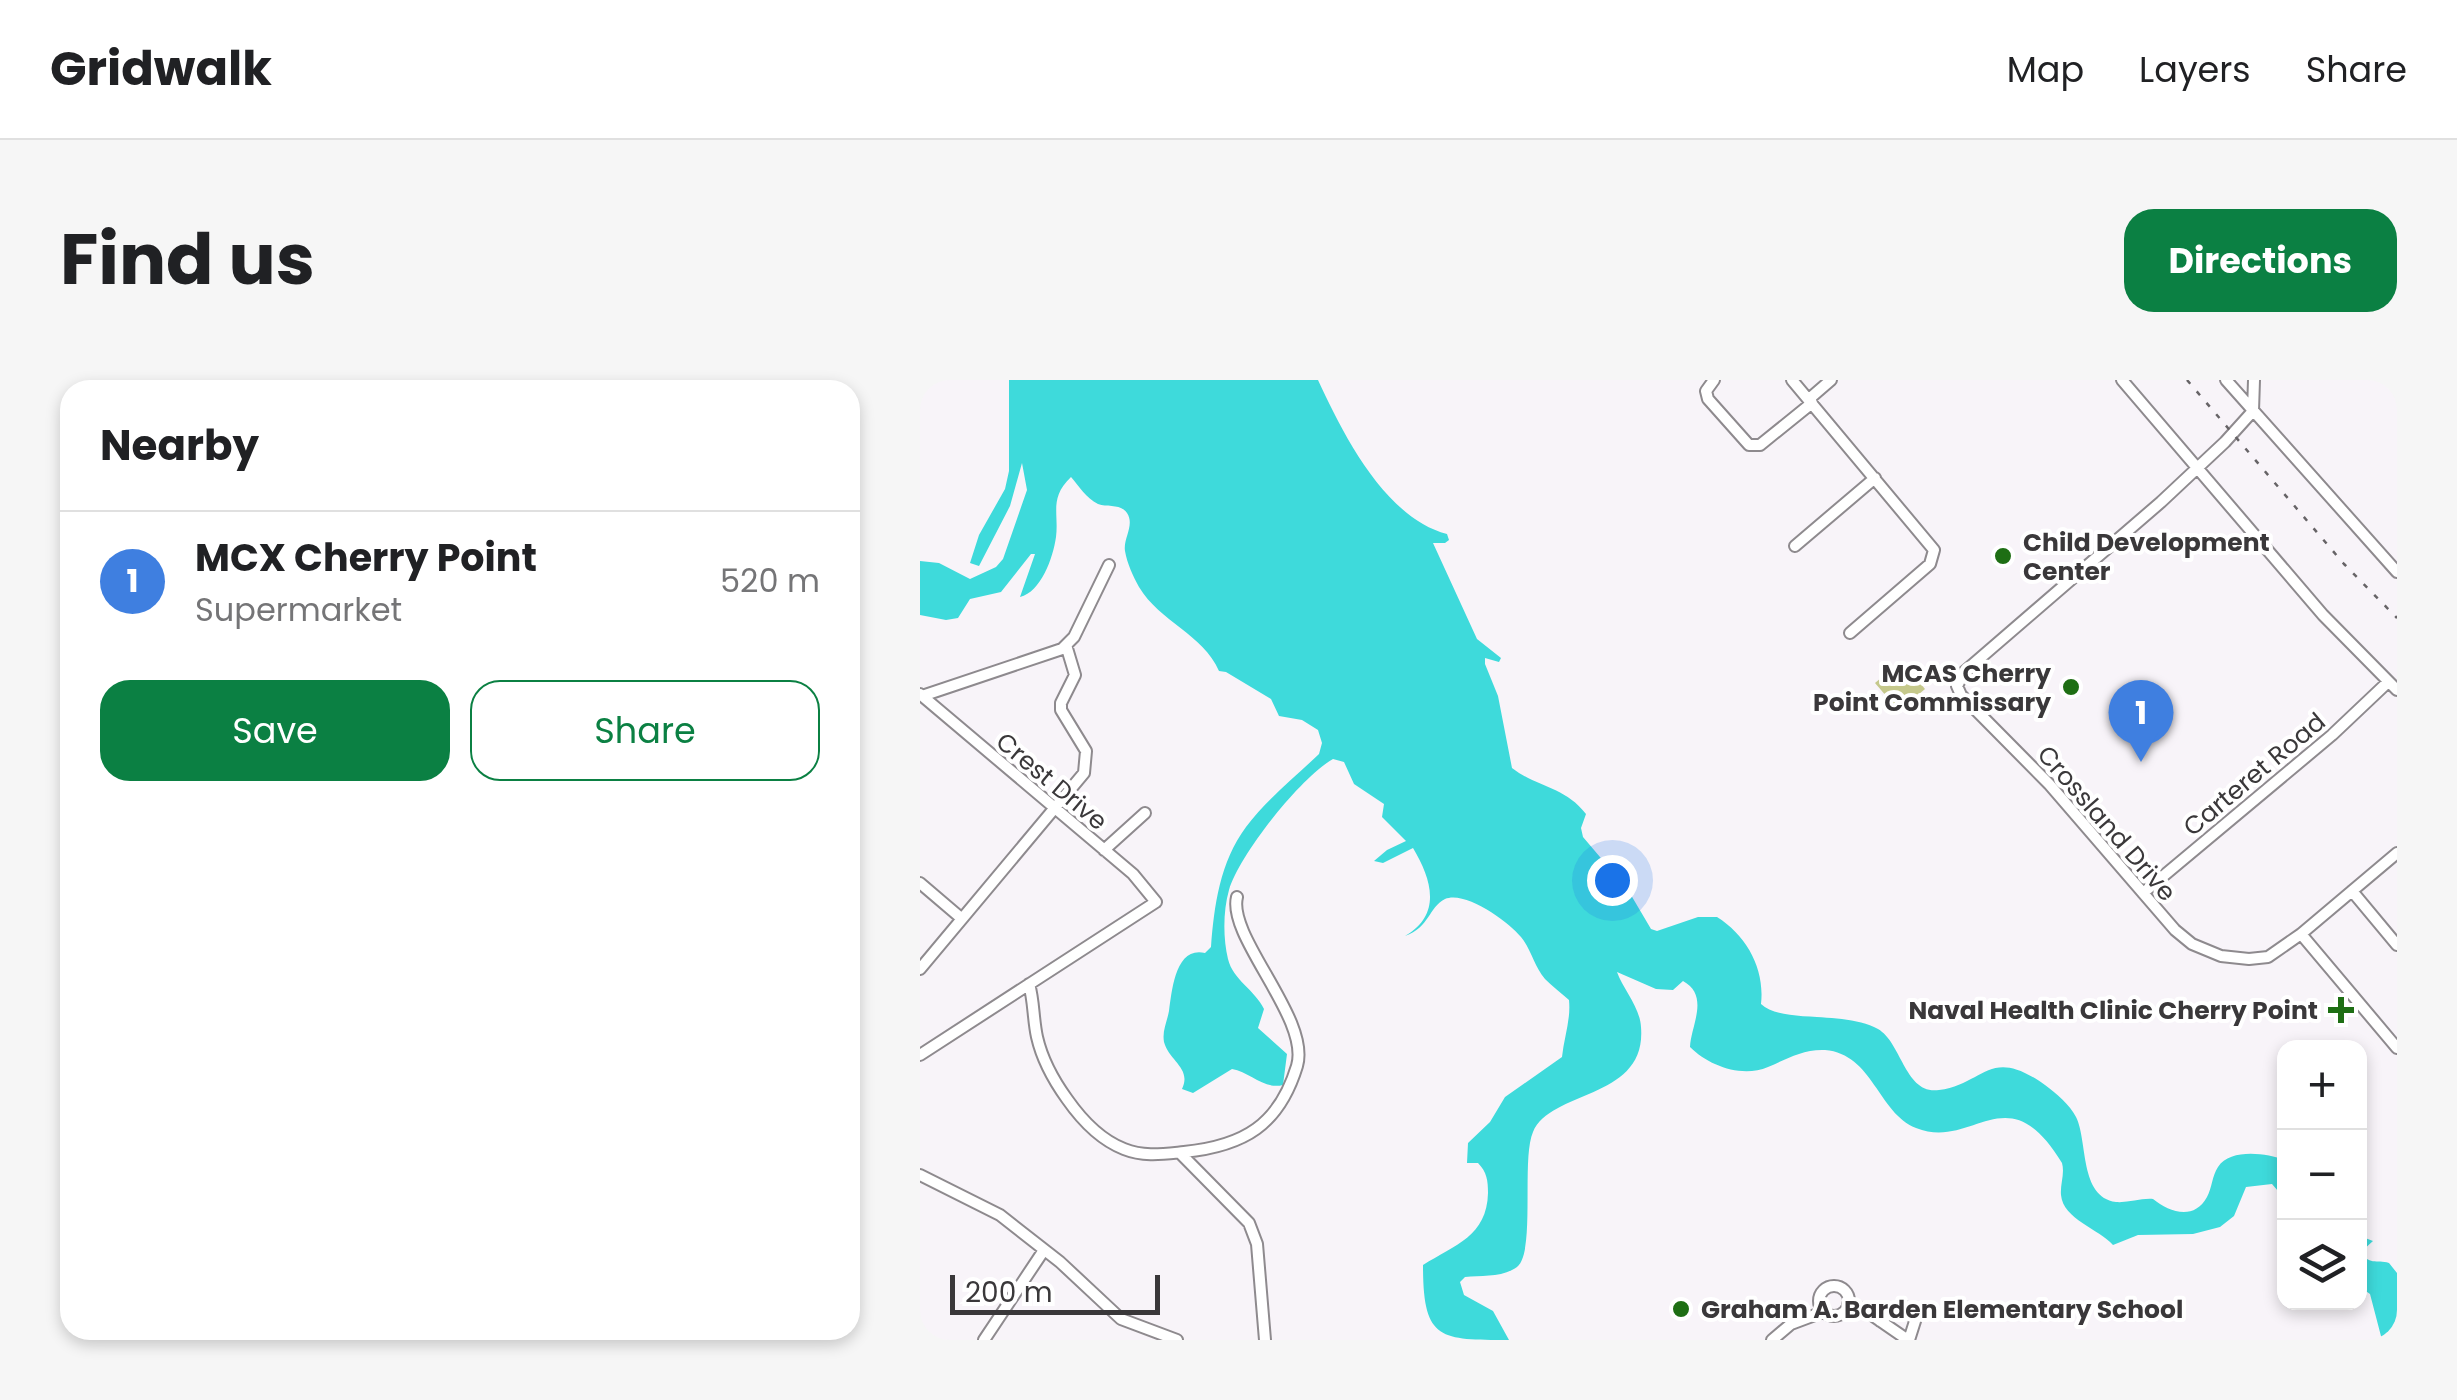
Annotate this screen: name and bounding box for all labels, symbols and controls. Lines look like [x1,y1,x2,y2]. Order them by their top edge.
text: Gridwalk [50,35,272,102]
text: Map [2007,45,2084,94]
text: Layers [2139,45,2251,94]
text: Share [2306,45,2407,94]
button: Directions [2124,209,2397,312]
text: Find us [60,210,315,309]
text: Nearby [100,416,259,475]
place label: Child Development Center [2023,525,2270,589]
text: MCX Cherry Point [195,531,537,584]
marker: Child Development Center [1992,545,2014,567]
text: 1 [126,558,139,603]
text: 520 m [720,558,820,603]
text: Supermarket [195,587,402,632]
place label: MCAS Cherry Point Commissary [1813,656,2051,720]
marker: MCAS Cherry Point Commissary [2060,676,2082,698]
button: Save [100,680,450,781]
button: Share [470,680,820,781]
pin: 1 [2108,680,2174,762]
street label: Carteret Road [2176,704,2333,844]
street label: Crest Drive [988,724,1115,838]
street label: Crossland Drive [2029,738,2184,909]
your location [1587,855,1638,906]
place label: Naval Health Clinic Cherry Point [1908,993,2318,1028]
marker: Naval Health Clinic Cherry Point [2328,997,2354,1023]
map controls [2277,1040,2367,1310]
button: + [2277,1040,2367,1130]
button: − [2277,1130,2367,1220]
button: layers [2277,1220,2367,1310]
scale bar [950,1270,1160,1314]
text: 200 m [965,1273,1053,1312]
place label: Graham A. Barden Elementary School [1701,1292,2183,1327]
marker: Graham A. Barden Elementary School [1670,1298,1692,1320]

